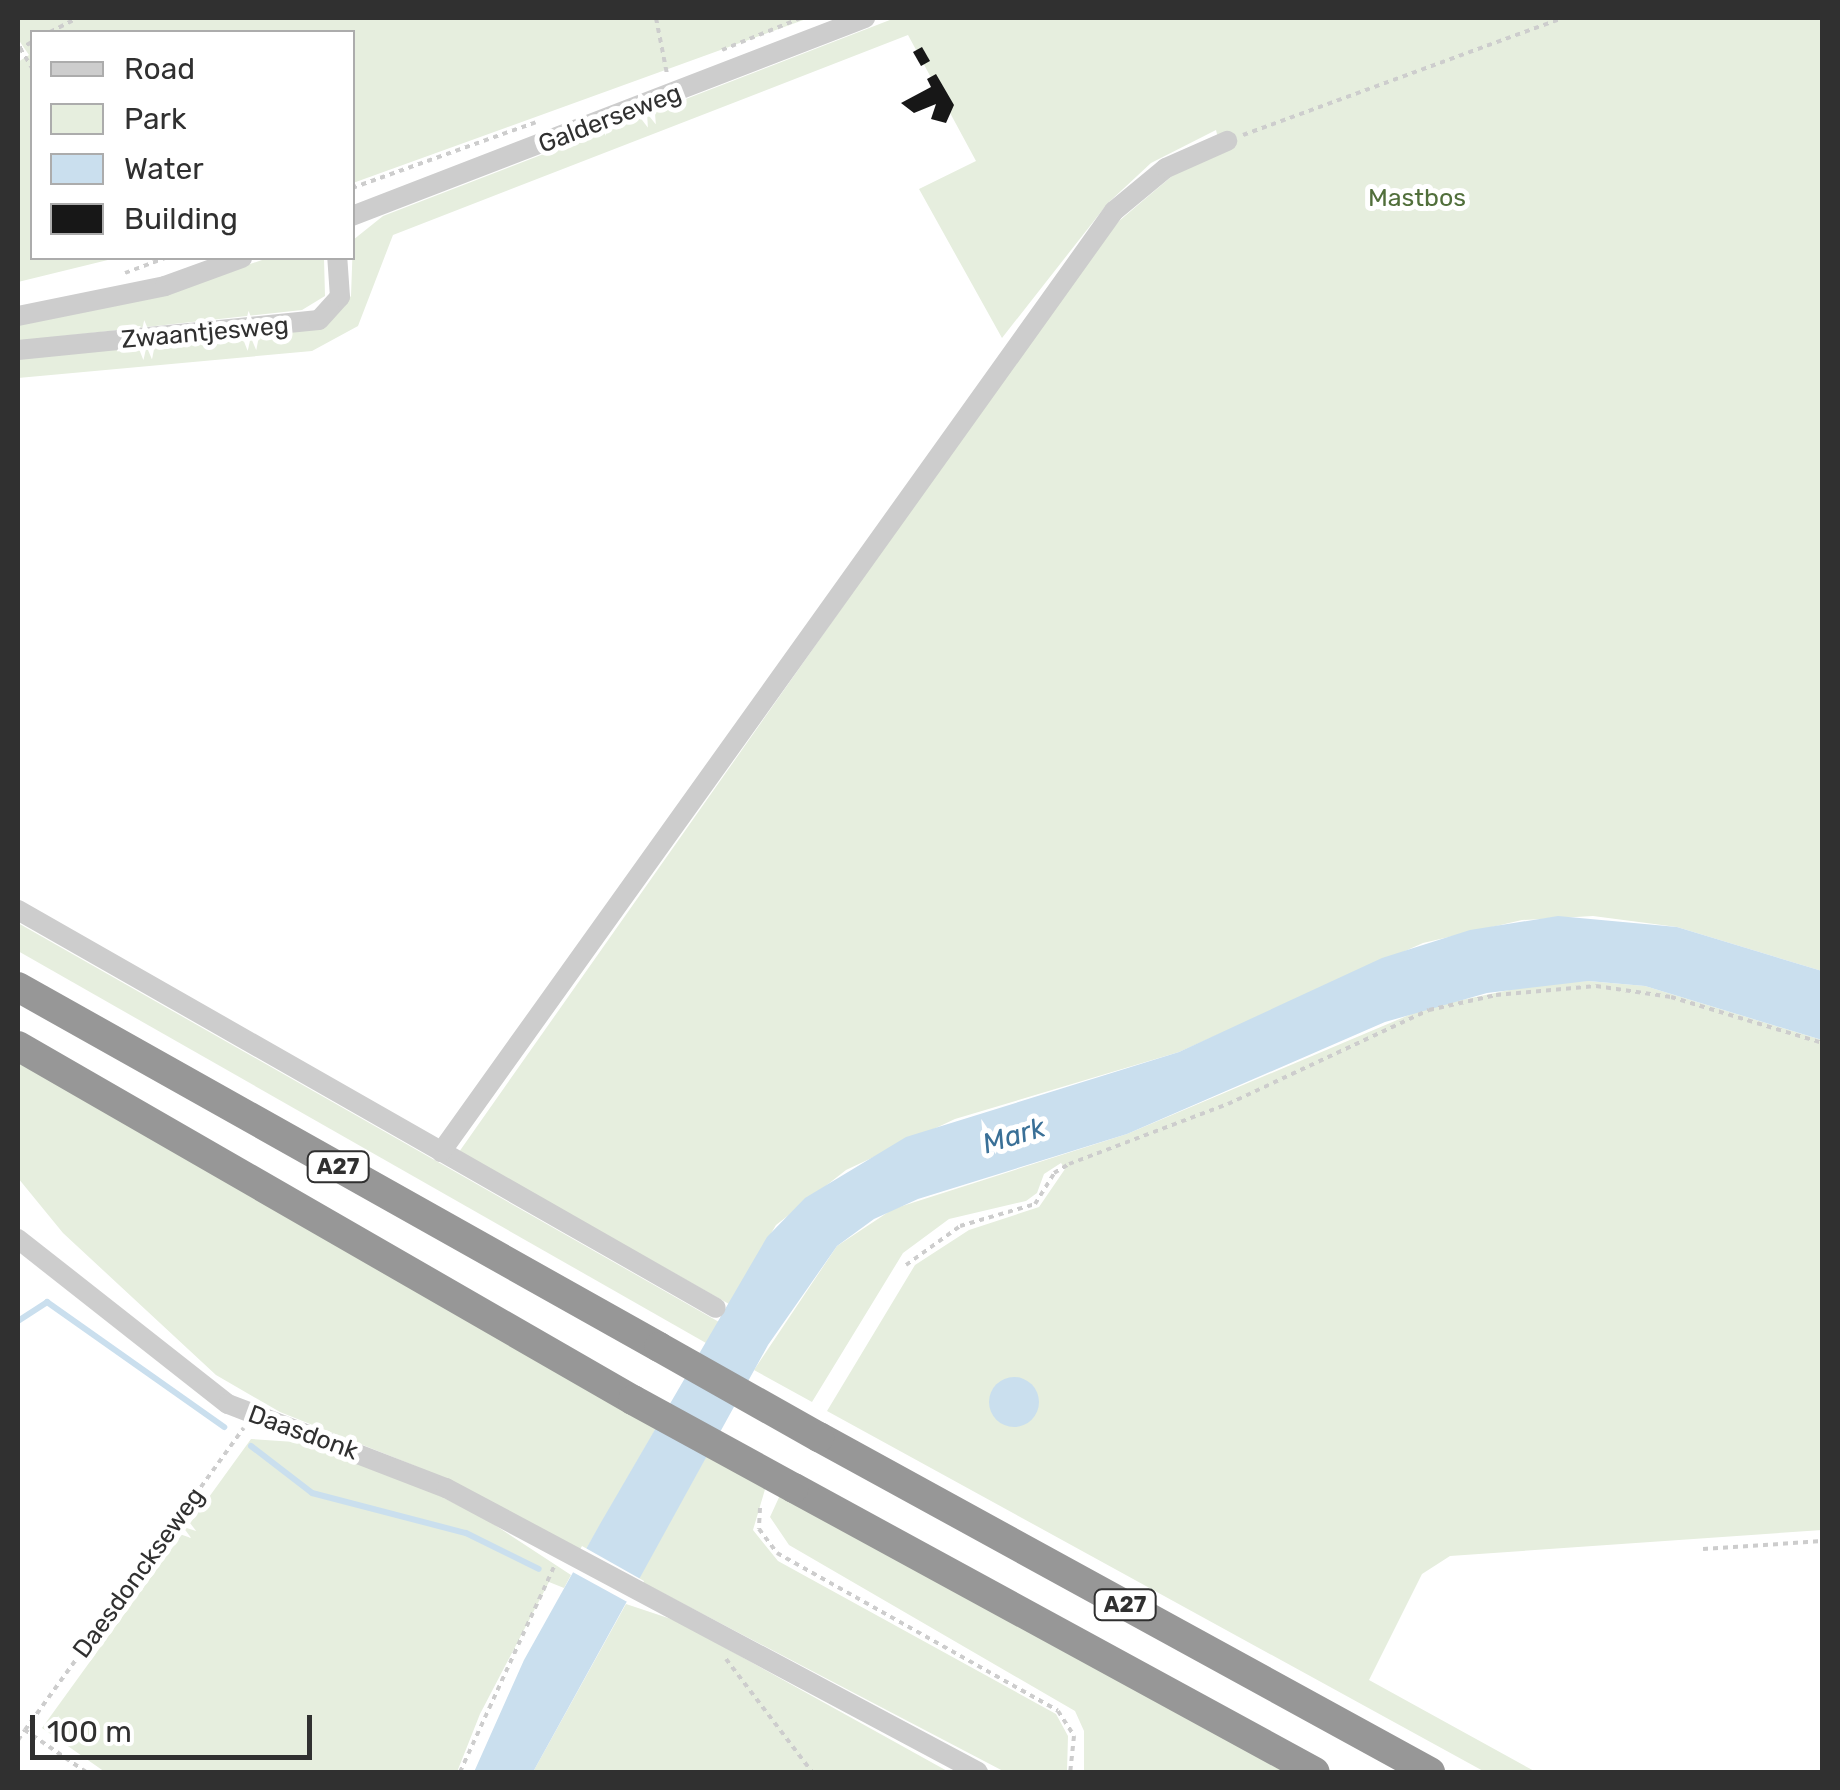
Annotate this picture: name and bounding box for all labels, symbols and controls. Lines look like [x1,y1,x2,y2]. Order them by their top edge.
legend [30,30,355,260]
text: Road [124,51,195,87]
street label: Galderseweg [534,78,686,160]
text: Park [124,101,186,137]
text: Water [124,151,204,187]
park label: Mastbos [1368,183,1466,213]
text: Building [124,201,238,237]
street label: Zwaantjesweg [120,311,290,355]
water label: Mark [979,1111,1049,1161]
road number: A27 [306,1150,370,1184]
street label: Daasdonk [244,1399,362,1467]
street label: Daesdonckseweg [67,1482,211,1664]
road number: A27 [1092,1588,1158,1622]
scale bar [35,1695,318,1757]
text: 100 m [47,1714,132,1750]

